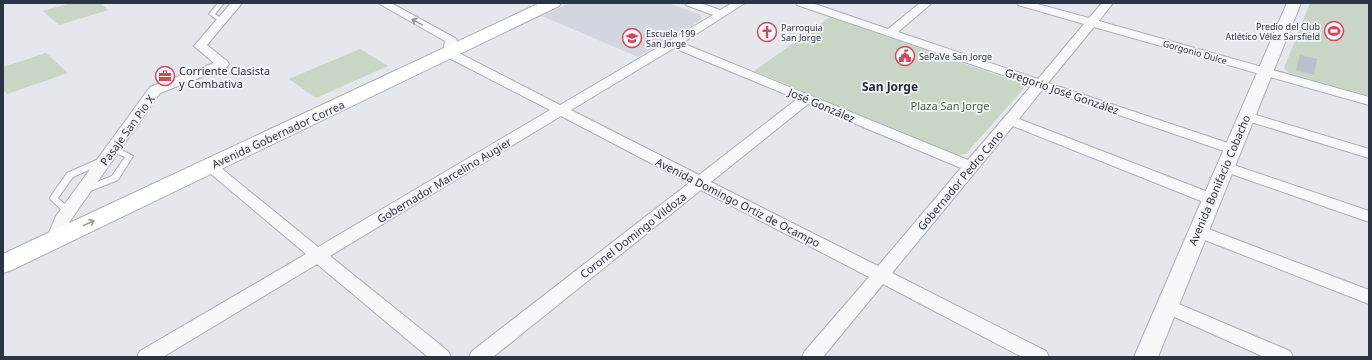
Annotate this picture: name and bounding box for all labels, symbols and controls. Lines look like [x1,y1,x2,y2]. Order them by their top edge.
one-way arrow [411,17,423,25]
place label: Predio del Club Atlético Vélez Sarsfield [1225,20,1320,43]
sports icon: Predio del Club Atlético Vélez Sarsfield [1323,20,1345,42]
church icon: Parroquia San Jorge [756,21,778,43]
place label: Parroquia San Jorge [781,21,823,44]
school or university icon: Escuela 199 San Jorge [621,27,643,49]
place label: Escuela 199 San Jorge [646,27,695,50]
street label: Gorgonio Dulce [1161,37,1229,67]
public building icon: SePaVe San Jorge [894,45,916,67]
place label: SePaVe San Jorge [919,50,992,63]
place label: Corriente Clasista y Combativa [179,63,270,91]
street label: Gregorio José González [1003,64,1121,118]
office icon: Corriente Clasista y Combativa [154,65,176,87]
district label: San Jorge [862,78,918,95]
street label: José González [786,84,858,126]
street label: Pasaje San Pio X [96,91,158,168]
street label: Avenida Gobernador Correa [209,97,347,171]
park label: Plaza San Jorge [911,98,989,113]
street label: Avenida Bonifacio Cobacho [1185,112,1253,248]
street label: Gobernador Pedro Cano [914,127,1006,233]
street label: Gobernador Marcelino Augier [374,134,514,226]
street label: Avenida Domingo Ortiz de Ocampo [653,154,823,250]
street label: Coronel Domingo Vildoza [577,189,689,281]
one-way arrow [83,219,95,226]

